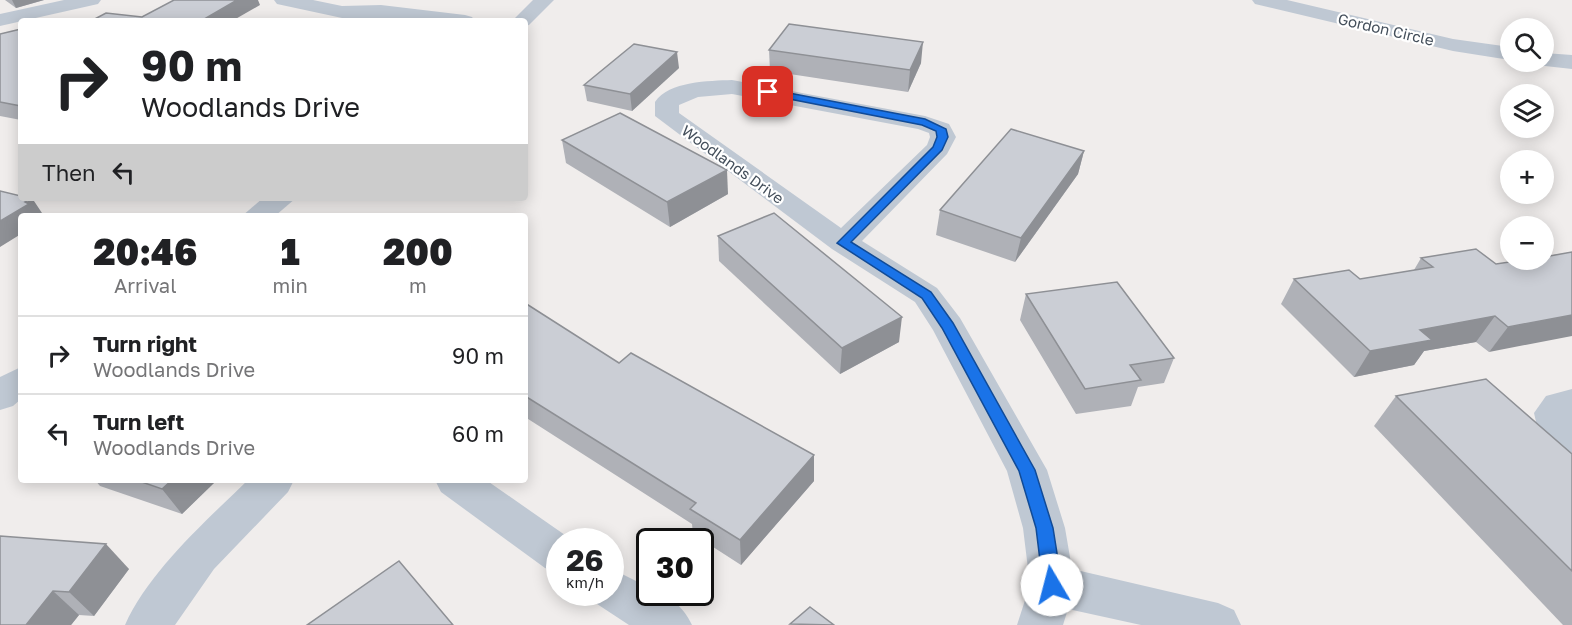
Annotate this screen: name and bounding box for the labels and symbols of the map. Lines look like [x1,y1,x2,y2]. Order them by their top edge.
street label: Gordon Circle [1336,9,1436,49]
pin [742,66,793,117]
street label: Woodlands Drive [679,121,788,207]
speed limit sign: 30 [636,528,714,606]
position arrow [1020,553,1084,617]

